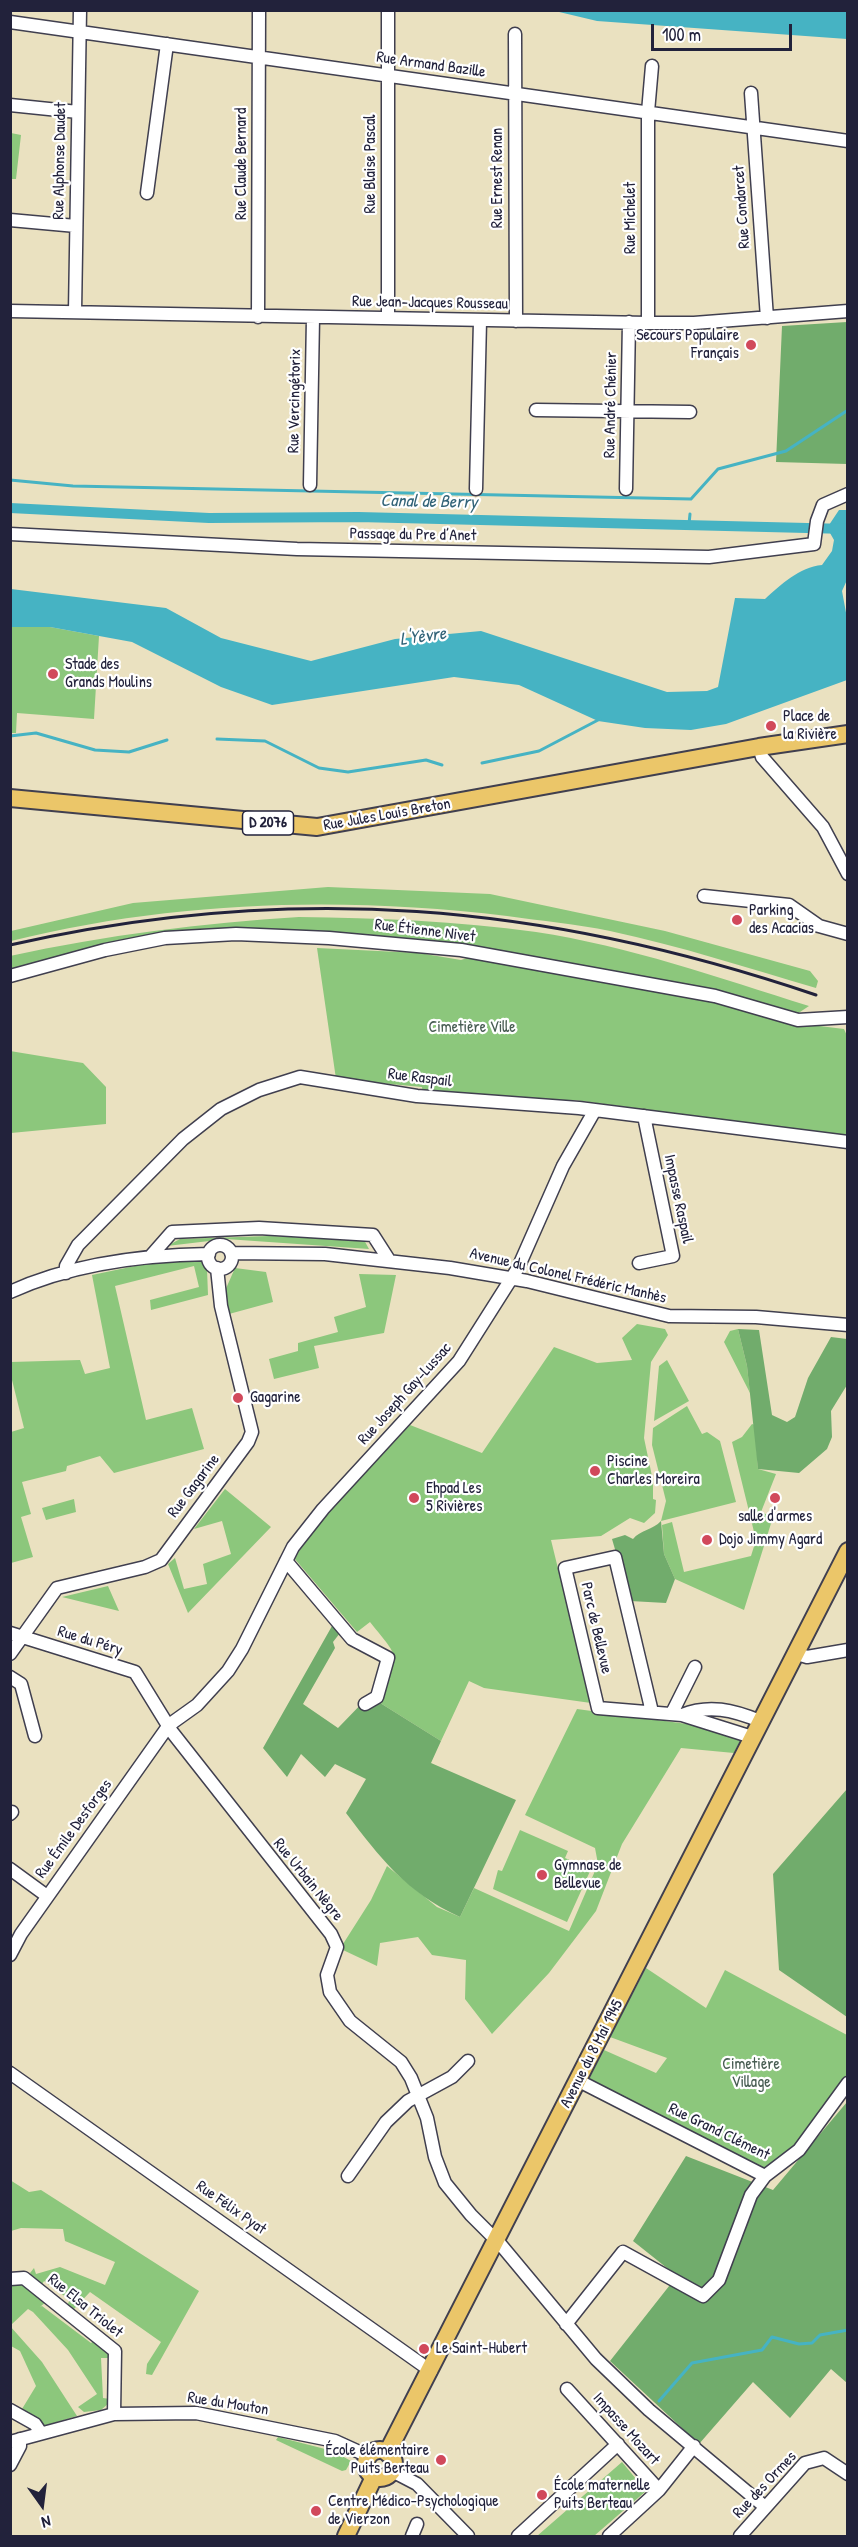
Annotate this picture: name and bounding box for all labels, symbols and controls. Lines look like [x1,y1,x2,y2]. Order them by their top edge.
scale bar [654,12,795,50]
text: 100 m [662,22,701,47]
street label: Rue Armand Bazille [375,48,487,82]
street label: Rue Alphonse Daudet [49,102,71,220]
street label: Rue Claude Bernard [232,108,252,220]
street label: Rue Blaise Pascal [361,114,381,214]
street label: Rue Ernest Renan [488,128,508,228]
street label: Rue Condorcet [730,165,754,249]
street label: Rue Michelet [621,182,641,254]
street label: Rue Jean-Jacques Rousseau [352,292,508,314]
place label: Secours Populaire Français [636,326,739,364]
marker: Secours Populaire Français [744,338,758,352]
street label: Rue Vercingétorix [284,349,306,453]
street label: Rue André Chénier [600,352,622,458]
water label: Canal de Berry [380,490,478,514]
street label: Passage du Pre d’Anet [350,524,476,546]
water label: L'Yèvre [399,623,447,651]
place label: Stade des Grands Moulins [65,655,152,693]
marker: Stade des Grands Moulins [46,667,60,681]
place label: Place de la Rivière [783,707,837,745]
marker: Place de la Rivière [764,719,778,733]
street label: Rue Jules Louis Breton [322,794,452,836]
road number: D 2076 [242,811,294,835]
place label: Parking des Acacias [749,901,814,939]
marker: Parking des Acacias [730,913,744,927]
street label: Rue Étienne Nivet [374,915,476,947]
park label: Cimetière Ville [428,1018,516,1038]
street label: Rue Raspail [387,1065,453,1091]
street label: Impasse Raspail [659,1153,697,1245]
street label: Avenue du Colonel Frédéric Manhès [468,1244,668,1308]
street label: Rue Joseph Gay-Lussac [354,1339,456,1449]
place label: Gagarine [250,1388,301,1408]
marker: Gagarine [231,1391,245,1405]
street label: Rue Gagarine [164,1451,224,1521]
place label: Piscine Charles Moreira [607,1452,700,1490]
marker: Piscine Charles Moreira [588,1464,602,1478]
place label: Ehpad Les 5 Rivières [426,1479,482,1517]
marker: Ehpad Les 5 Rivières [407,1491,421,1505]
marker: salle d'armes [768,1491,782,1505]
place label: salle d'armes [738,1507,812,1527]
place label: Dojo Jimmy Agard [719,1530,822,1550]
marker: Dojo Jimmy Agard [700,1533,714,1547]
street label: Parc de Bellevue [576,1580,616,1676]
street label: Rue du Péry [55,1622,125,1660]
street label: Rue Émile Desforges [32,1776,116,1882]
street label: Rue Urbain Nègre [269,1835,347,1925]
place label: Gymnase de Bellevue [554,1856,622,1894]
marker: Gymnase de Bellevue [535,1868,549,1882]
street label: Avenue du 8 Mai 1945 [557,1997,627,2111]
park label: Cimetière Village [722,2055,780,2093]
street label: Rue Grand Clément [665,2099,773,2165]
street label: Rue Félix Pyat [192,2177,270,2239]
street label: Rue Elsa Triolet [44,2270,126,2342]
place label: Le Saint-Hubert [436,2339,527,2359]
marker: Le Saint-Hubert [417,2342,431,2356]
street label: Rue du Mouton [186,2388,270,2420]
street label: Impasse Mozart [588,2389,664,2469]
place label: École élémentaire Puits Berteau [326,2441,429,2479]
street label: Rue des Ormes [729,2448,801,2522]
marker: École élémentaire Puits Berteau [434,2453,448,2467]
north arrow [12,2475,72,2535]
place label: École maternelle Puits Berteau [554,2476,650,2514]
marker: École maternelle Puits Berteau [535,2488,549,2502]
place label: Centre Médico-Psychologique de Vierzon [328,2492,498,2530]
marker: Centre Médico-Psychologique de Vierzon [309,2504,323,2518]
text: N [40,2511,53,2534]

